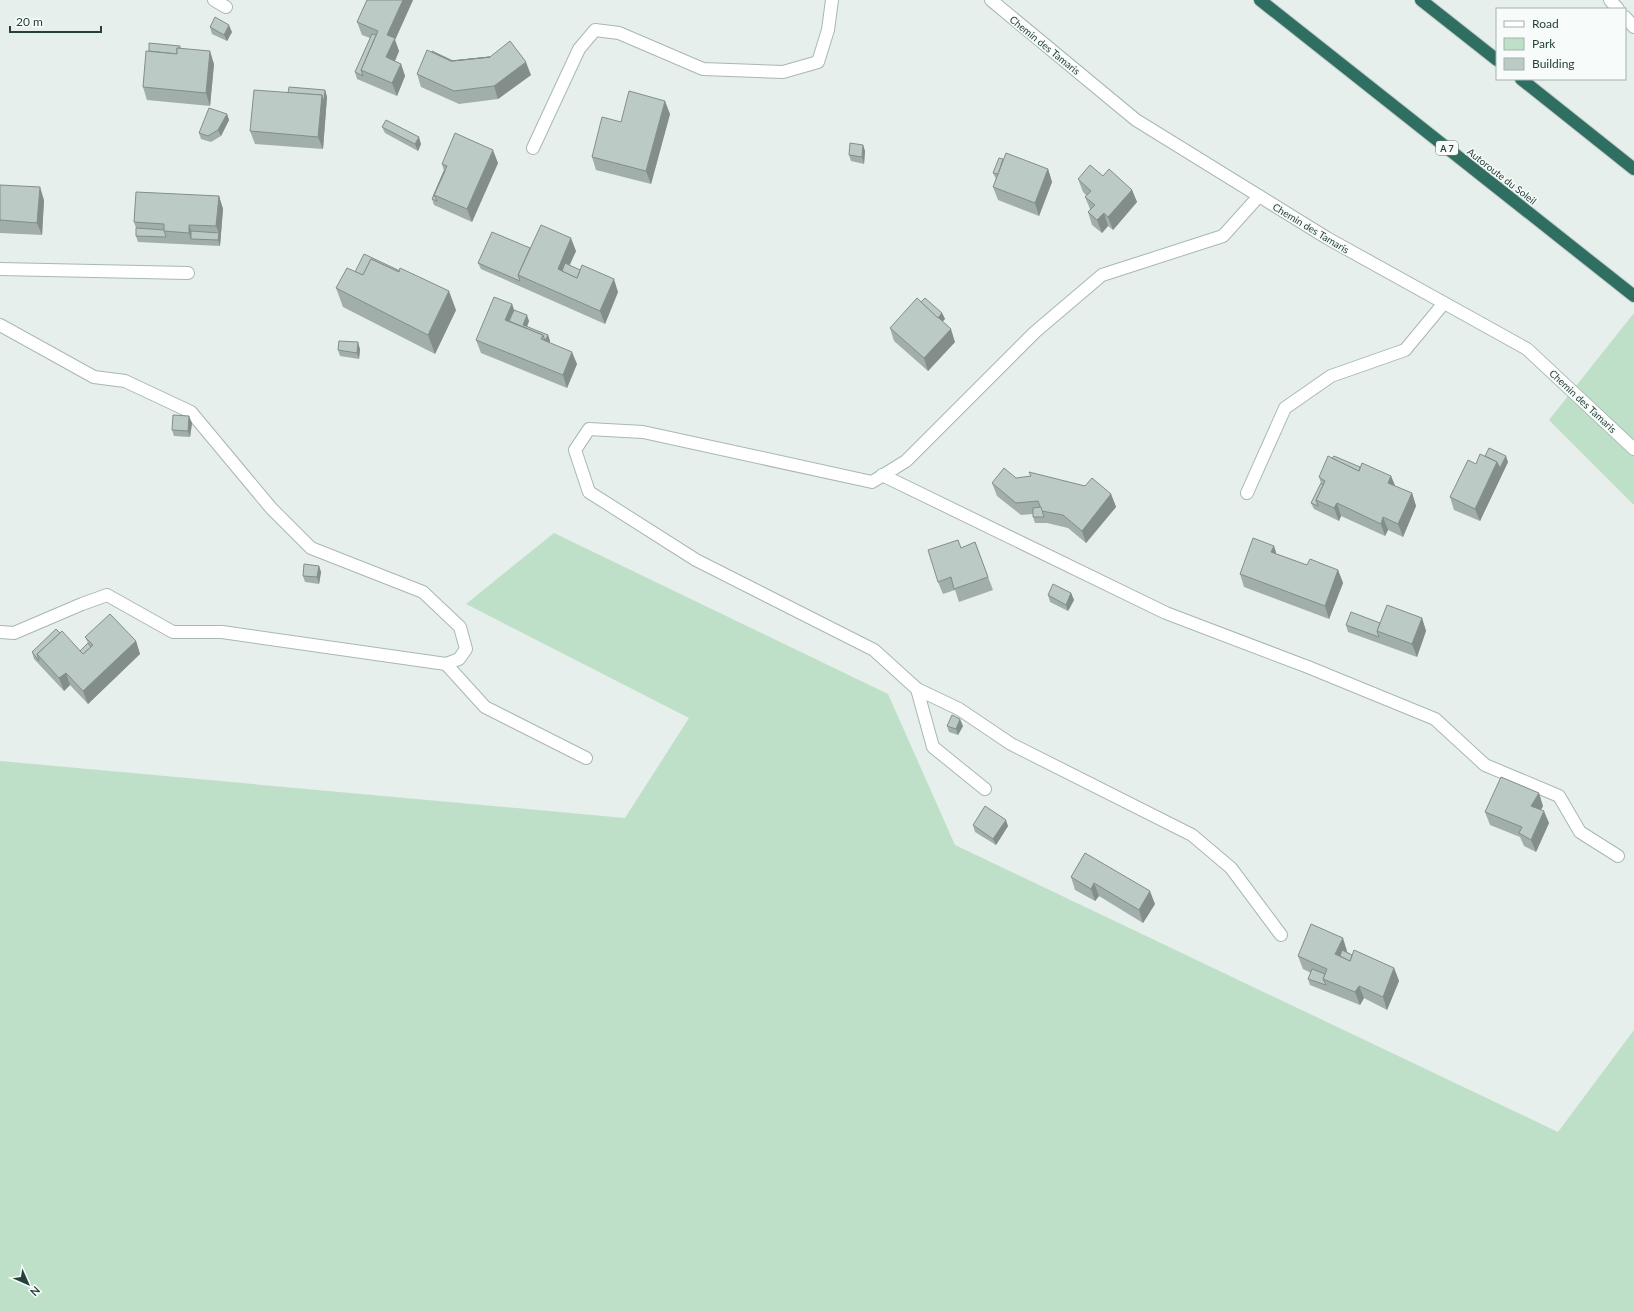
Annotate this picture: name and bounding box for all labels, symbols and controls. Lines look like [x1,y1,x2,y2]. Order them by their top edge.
scale bar [10,8,101,34]
legend [1496,8,1626,80]
street label: Chemin des Tamaris [1007,13,1083,77]
text: 20 m [16,14,43,29]
text: Road [1532,16,1559,31]
text: Park [1532,36,1556,51]
text: Building [1532,56,1575,71]
road number: A 7 [1436,141,1458,155]
street label: Autoroute du Soleil [1465,145,1539,207]
street label: Chemin des Tamaris [1271,200,1351,256]
street label: Chemin des Tamaris [1547,367,1619,435]
north arrow [8,1264,48,1304]
text: N [28,1284,43,1299]

